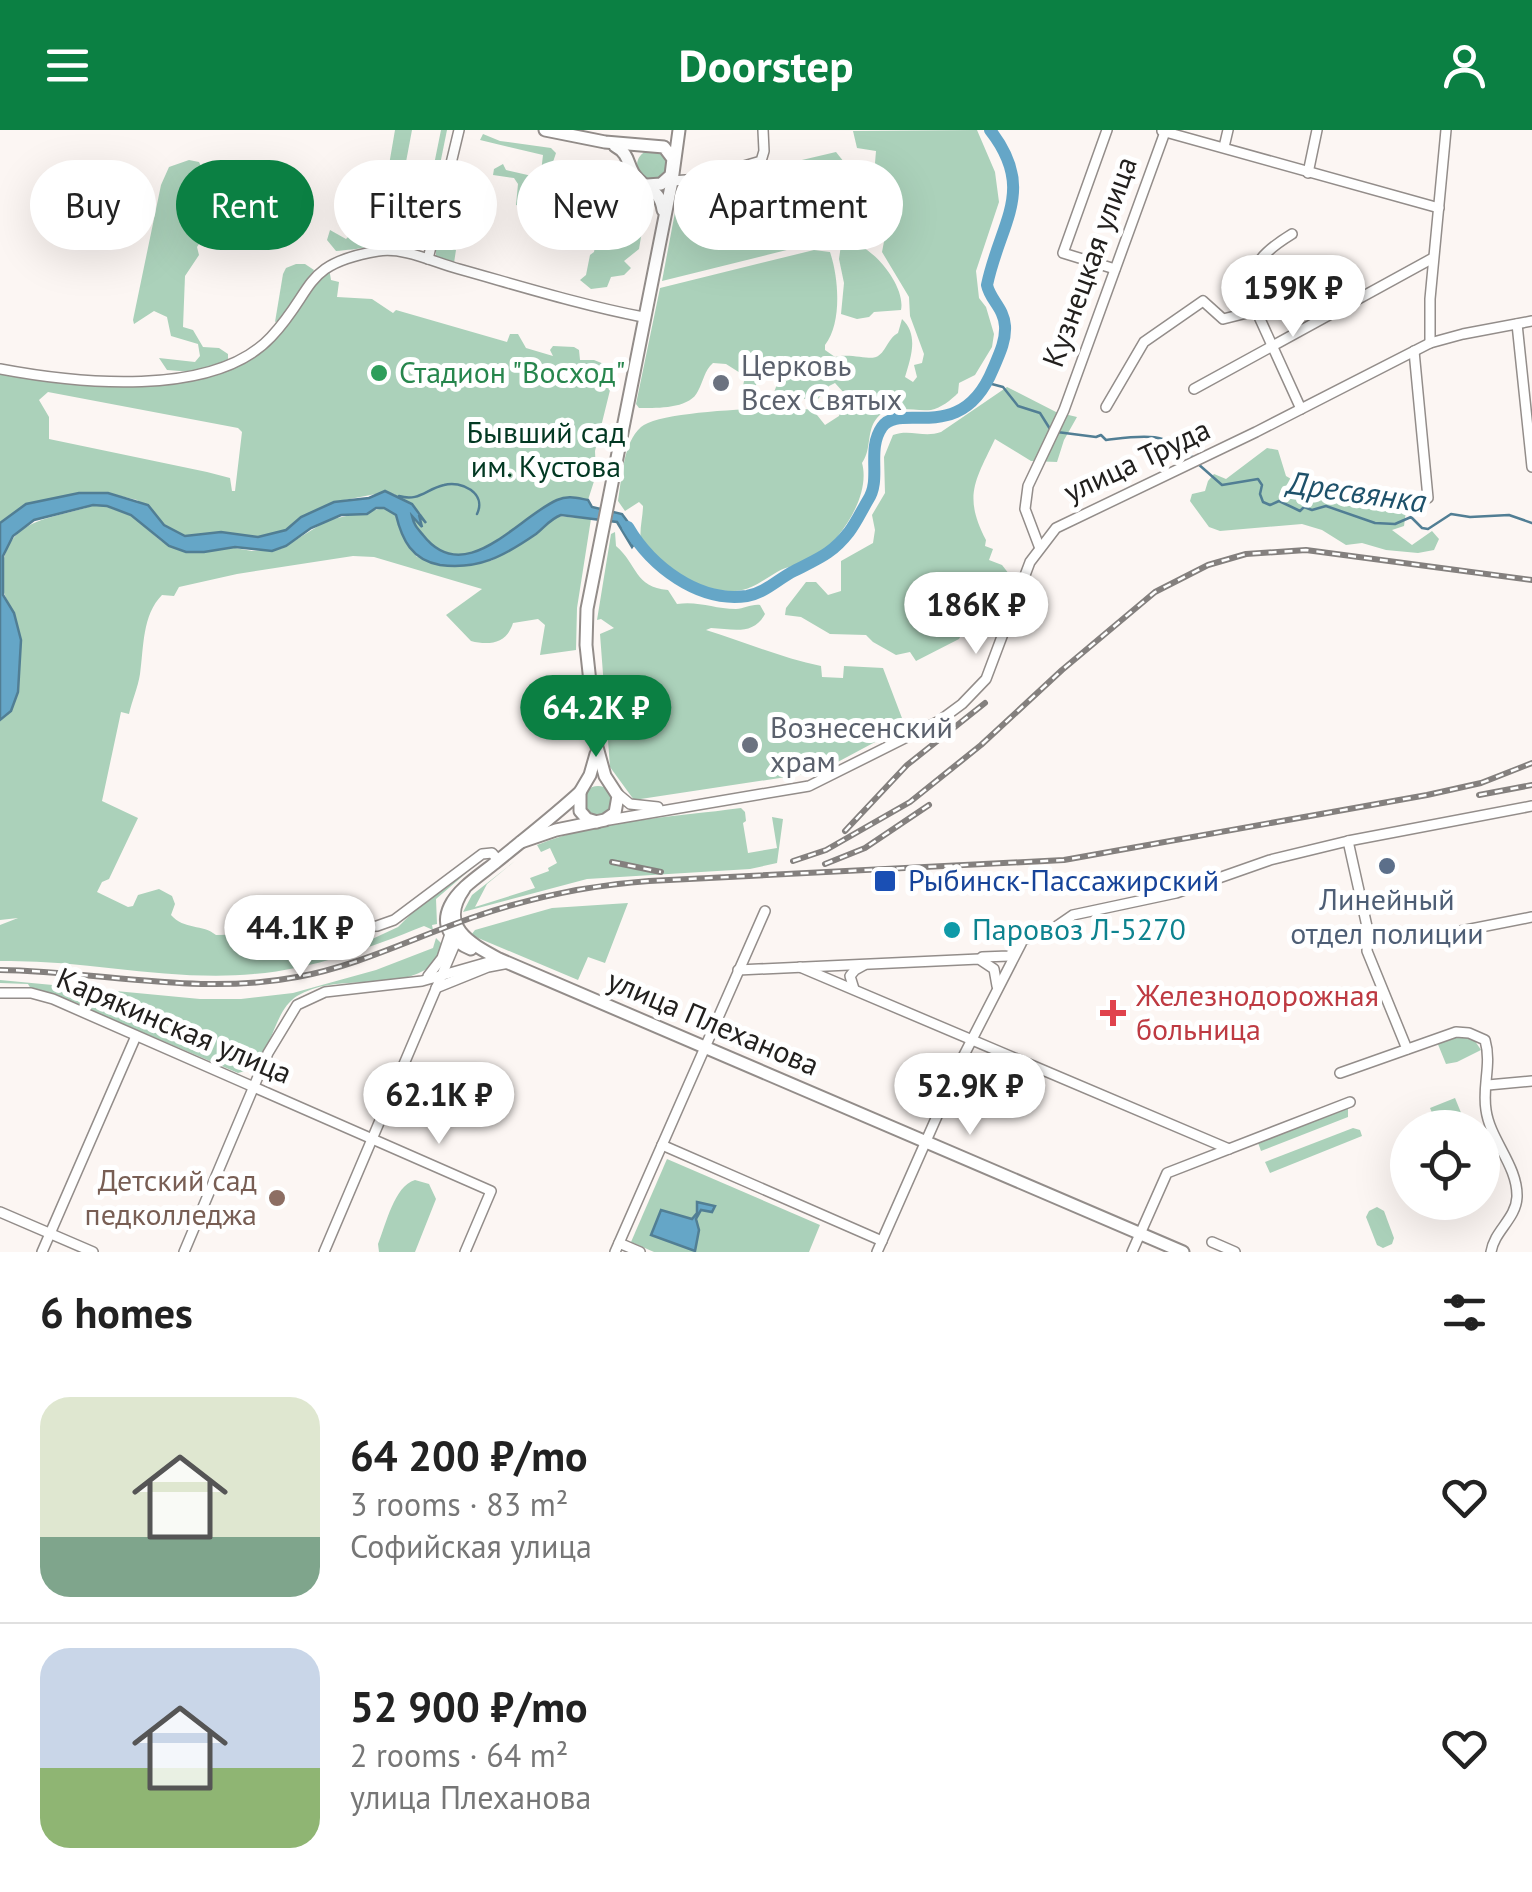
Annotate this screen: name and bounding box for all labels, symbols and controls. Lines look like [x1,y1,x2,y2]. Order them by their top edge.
text: Doorstep [679,36,853,94]
icon: menu [40,38,95,93]
icon: person [1437,38,1492,93]
street label: Кузнецкая улица [1032,151,1145,372]
chip: Buy [30,160,156,250]
chip: Rent [176,160,314,250]
chip: Filters [334,160,497,250]
chip: New [517,160,654,250]
chip: Apartment [674,160,903,250]
pin: 159K ₽ [1212,255,1374,340]
text: 159K ₽ [1243,266,1343,308]
place label: Церковь Всех Святых [741,345,902,418]
place label: Стадион "Восход" [399,352,626,391]
marker: Стадион "Восход" [368,362,390,384]
marker: Церковь Всех Святых [710,372,732,394]
street label: улица Труда [1057,409,1216,511]
park label: Бывший сад им. Кустова [467,412,625,485]
water label: Дресвянка [1282,460,1430,522]
pin: 186K ₽ [895,572,1057,657]
text: 186K ₽ [926,583,1026,625]
pin: 64.2K ₽ [504,675,688,760]
text: 64.2K ₽ [542,686,650,728]
place label: Вознесенский храм [770,707,953,780]
marker: Вознесенский храм [739,734,761,756]
marker: Линейный отдел полиции [1376,855,1398,877]
place label: Рыбинск-Пассажирский [908,860,1219,899]
marker: Рыбинск-Пассажирский [872,868,898,894]
place label: Линейный отдел полиции [1290,879,1484,952]
pin: 44.1K ₽ [208,895,392,980]
text: 44.1K ₽ [246,906,354,948]
place label: Паровоз Л-5270 [972,909,1186,948]
marker: Паровоз Л-5270 [941,919,963,941]
street label: Карякинская улица [51,957,298,1092]
street label: улица Плеханова [602,959,825,1084]
place label: Железнодорожная больница [1135,975,1379,1048]
marker: Железнодорожная больница [1100,1000,1126,1026]
pin: 52.9K ₽ [878,1053,1062,1138]
pin: 62.1K ₽ [347,1062,531,1147]
text: 52.9K ₽ [916,1064,1024,1106]
text: 62.1K ₽ [385,1073,493,1115]
map controls [1390,1110,1500,1220]
button: locate [1390,1110,1500,1220]
place label: Детский сад педколледжа [85,1160,257,1233]
marker: Детский сад педколледжа [266,1187,288,1209]
text: 6 homes [40,1285,193,1340]
icon: filters [1437,1285,1492,1340]
text: 64 200 ₽/mo [350,1428,588,1483]
icon: home [120,1437,240,1557]
icon: heart [1437,1470,1492,1525]
text: 3 rooms · 83 m² [350,1483,568,1525]
text: Софийская улица [350,1525,592,1567]
text: 52 900 ₽/mo [350,1679,588,1734]
icon: home [120,1688,240,1808]
icon: heart [1437,1721,1492,1776]
text: 2 rooms · 64 m² [350,1734,568,1776]
text: улица Плеханова [350,1776,591,1818]

